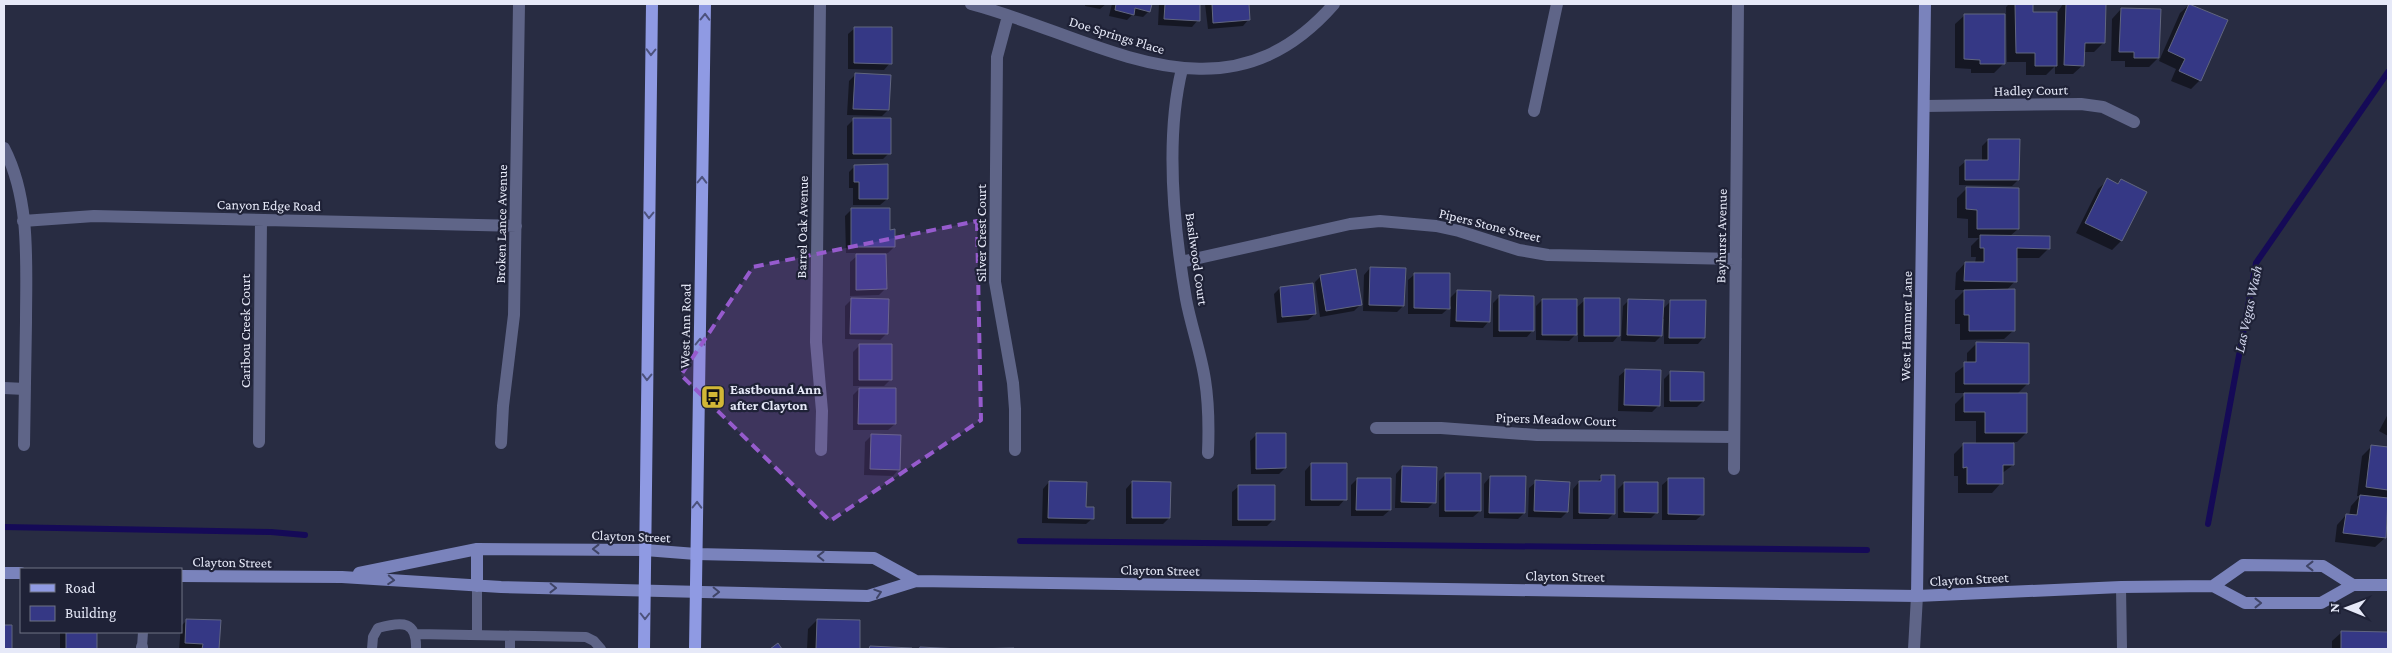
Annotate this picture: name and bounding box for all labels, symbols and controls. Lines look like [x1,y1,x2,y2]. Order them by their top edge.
one-way arrow [700,13,710,21]
street label: Doe Springs Place [1067,13,1167,57]
one-way arrow [646,49,656,57]
street label: Hadley Court [1994,81,2069,99]
street label: Broken Lance Avenue [492,164,510,284]
one-way arrow [697,176,707,184]
street label: Barrel Oak Avenue [793,176,811,278]
street label: Silver Crest Court [973,184,989,282]
street label: Bayhurst Avenue [1712,189,1730,283]
street label: Canyon Edge Road [217,196,322,214]
street label: Pipers Stone Street [1437,205,1543,245]
one-way arrow [644,212,654,219]
street label: Basilwood Court [1183,212,1211,307]
water label: Las Vegas Wash [2231,264,2266,354]
street label: West Hammer Lane [1897,271,1915,381]
street label: Caribou Creek Court [237,274,253,388]
street label: West Ann Road [676,283,694,369]
one-way arrow [694,338,705,346]
one-way arrow [642,374,652,382]
place label: Eastbound Ann after Clayton [730,381,821,413]
bus stop icon: Eastbound Ann after Clayton [700,384,726,410]
street label: Pipers Meadow Court [1495,409,1617,429]
one-way arrow [692,501,702,508]
street label: Clayton Street [591,527,671,545]
one-way arrow [592,544,600,554]
one-way arrow [817,551,825,562]
street label: Clayton Street [192,553,272,571]
street label: Clayton Street [1120,561,1200,579]
one-way arrow [2306,561,2314,571]
street label: Clayton Street [1525,567,1605,585]
legend [20,568,182,633]
street label: Clayton Street [1929,569,2009,589]
one-way arrow [387,574,395,585]
text: Road [65,580,96,596]
one-way arrow [550,583,557,593]
north arrow [2322,583,2372,633]
one-way arrow [712,587,720,598]
one-way arrow [873,589,881,599]
one-way arrow [2254,598,2262,608]
text: N [2326,602,2342,613]
text: Building [65,605,116,622]
one-way arrow [640,612,650,620]

